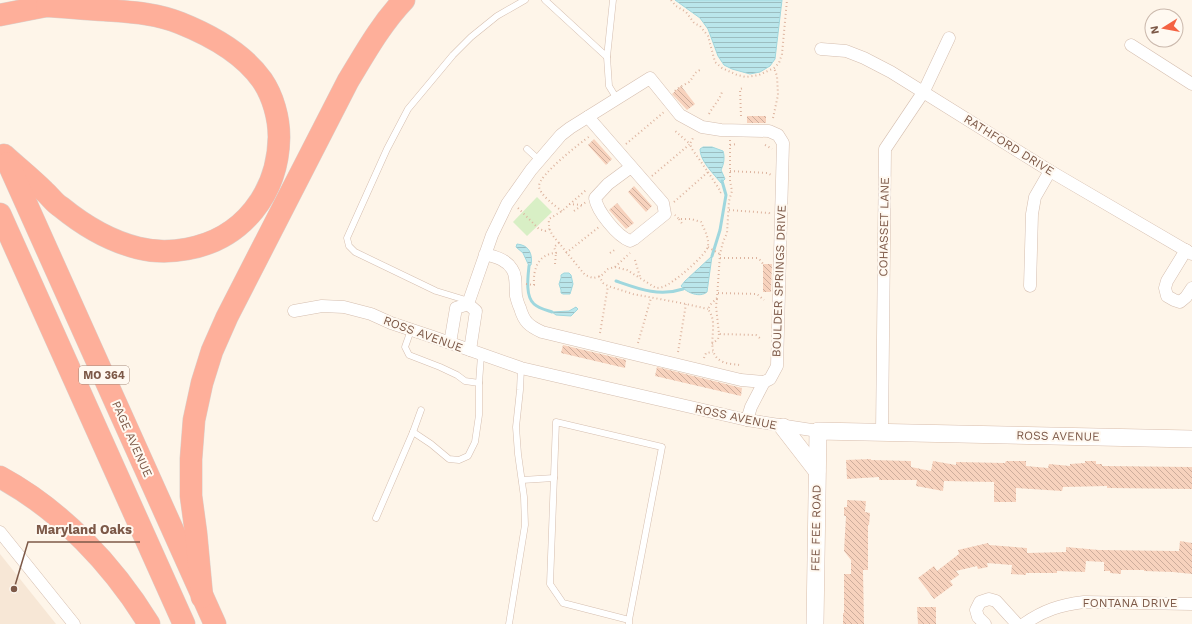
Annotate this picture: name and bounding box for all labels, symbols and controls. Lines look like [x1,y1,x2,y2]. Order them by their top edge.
north arrow [1144,8,1184,48]
text: N [1148,25,1162,35]
street label: RATHFORD DRIVE [961,112,1057,179]
street label: COHASSET LANE [876,177,892,277]
street label: BOULDER SPRINGS DRIVE [769,204,789,357]
street label: ROSS AVENUE [381,313,465,355]
road number: MO 364 [79,366,129,384]
street label: PAGE AVENUE [109,399,155,480]
street label: ROSS AVENUE [694,401,779,433]
street label: ROSS AVENUE [1016,428,1100,444]
street label: FEE FEE ROAD [808,485,824,571]
callout: Maryland Oaks [28,517,140,542]
text: Maryland Oaks [36,522,132,537]
street label: FONTANA DRIVE [1082,596,1178,610]

